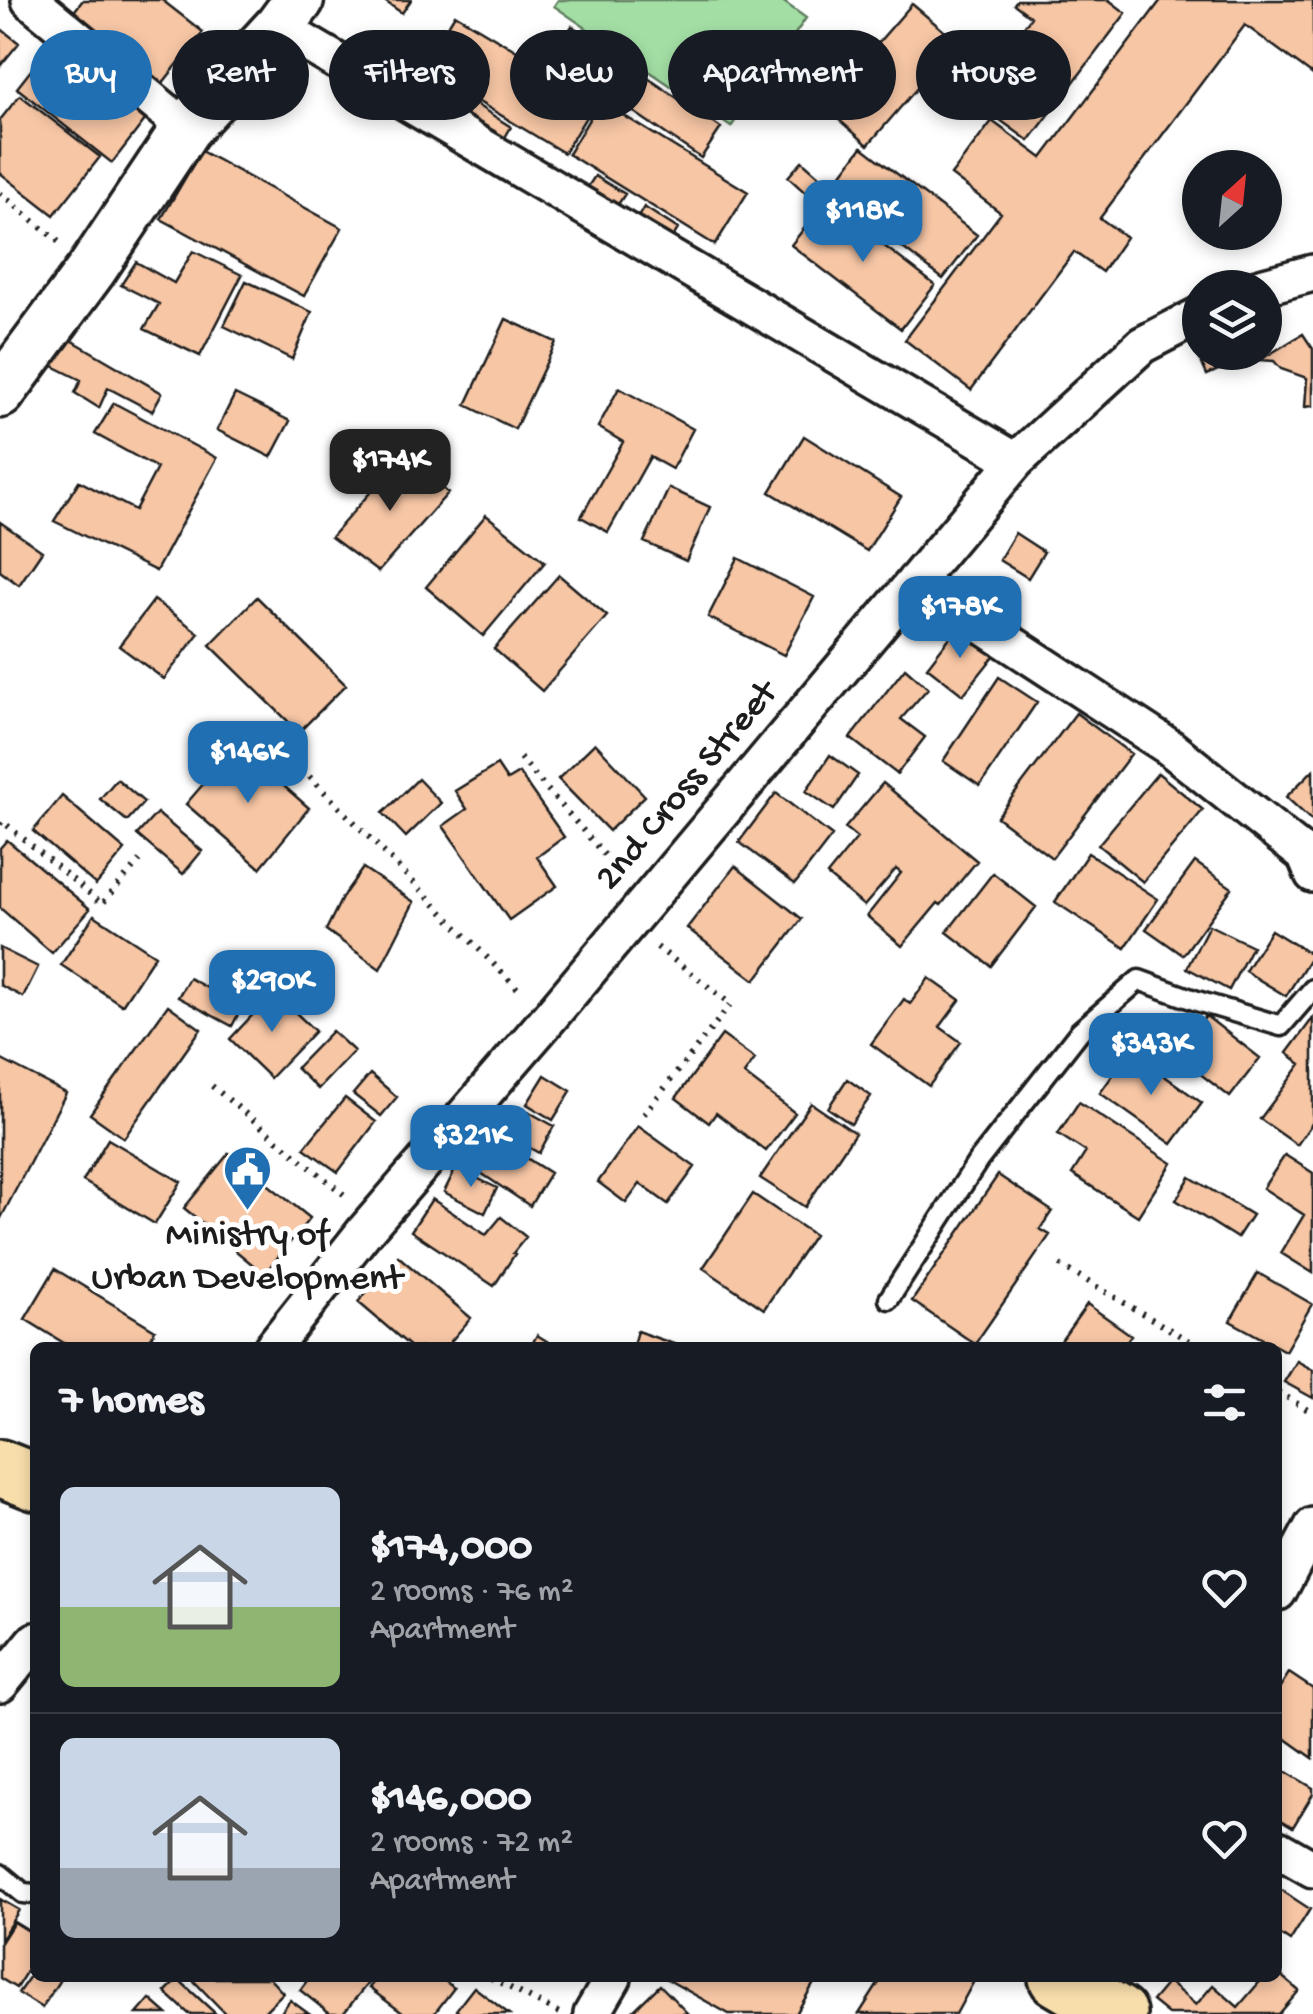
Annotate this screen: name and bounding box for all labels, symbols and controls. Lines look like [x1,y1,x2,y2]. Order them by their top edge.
chip: Buy [30,30,152,120]
chip: Rent [172,30,309,120]
chip: Filters [329,30,490,120]
chip: New [510,30,648,120]
chip: Apartment [668,30,896,120]
chip: House [916,30,1071,120]
north arrow [1182,150,1282,250]
map controls [1182,150,1282,370]
pin: $118K [793,180,933,265]
text: $118K [825,193,901,231]
button: layers [1182,270,1282,370]
pin: $174K [320,429,460,514]
text: $174K [352,442,428,480]
pin: $178K [890,576,1030,661]
text: $178K [920,589,1000,627]
street label: 2nd Cross Street [588,671,791,901]
pin: $146K [178,721,318,806]
text: $146K [210,734,286,772]
pin: $290K [202,950,342,1035]
text: $290K [231,963,313,1001]
pin: $343K [1081,1013,1221,1098]
text: $343K [1111,1026,1191,1064]
pin: $321K [401,1105,541,1190]
text: $321K [432,1118,510,1156]
public building icon: Ministry of Urban Development [221,1144,273,1212]
place label: Ministry of Urban Development [91,1214,406,1302]
icon: filters [1197,1375,1252,1430]
text: 7 homes [60,1378,203,1427]
text: $174,000 [370,1525,532,1574]
icon: home [140,1527,260,1647]
icon: heart [1197,1560,1252,1615]
text: 2 rooms · 76 m² [370,1574,573,1612]
text: Apartment [370,1612,514,1650]
text: $146,000 [370,1776,532,1825]
icon: home [140,1778,260,1898]
icon: heart [1197,1811,1252,1866]
text: 2 rooms · 72 m² [370,1825,573,1863]
text: Apartment [370,1863,514,1901]

